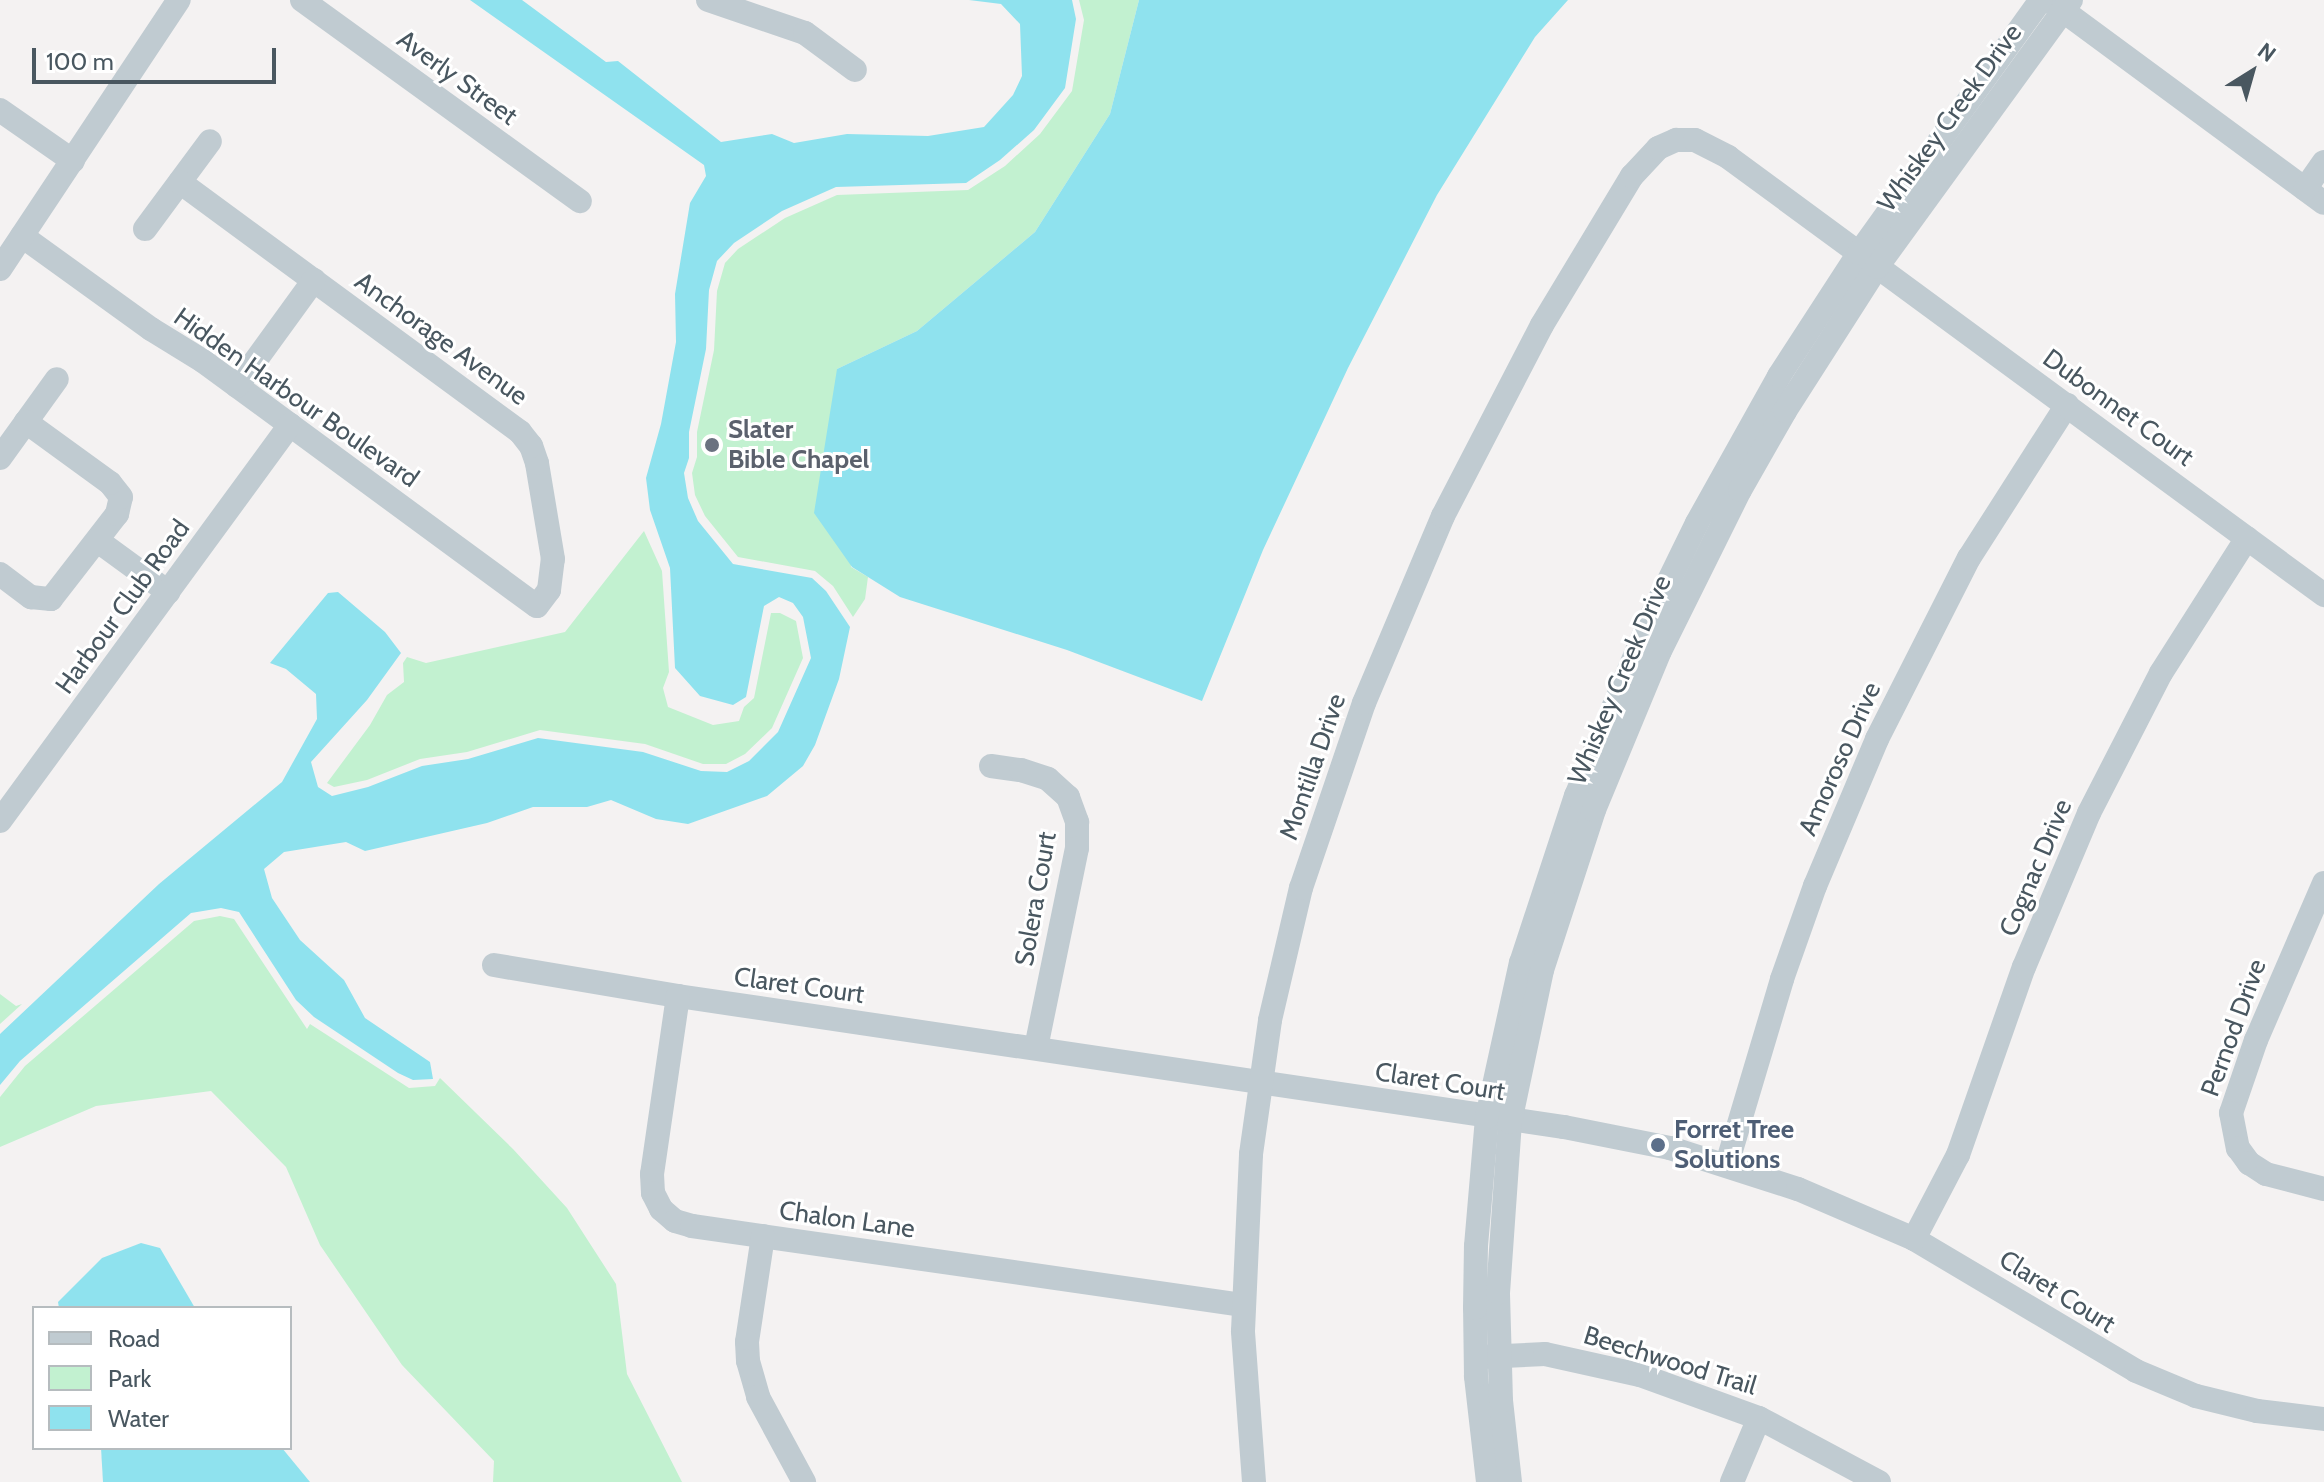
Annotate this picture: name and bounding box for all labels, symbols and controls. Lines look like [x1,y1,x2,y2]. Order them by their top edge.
street label: Whiskey Creek Drive [1871,18,2029,218]
street label: Averly Street [391,24,523,132]
scale bar [36,32,280,82]
north arrow [2212,32,2292,112]
text: N [2252,37,2281,68]
text: 100 m [46,47,114,76]
street label: Anchorage Avenue [349,266,533,412]
street label: Hidden Harbour Boulevard [168,302,424,494]
street label: Dubonnet Court [2037,343,2199,473]
place label: Slater Bible Chapel [728,414,869,476]
marker: Slater Bible Chapel [703,436,721,454]
street label: Harbour Club Road [49,514,197,700]
street label: Whiskey Creek Drive [1562,571,1678,789]
street label: Amoroso Drive [1792,678,1888,840]
street label: Montilla Drive [1273,690,1353,844]
street label: Cognac Drive [1993,795,2079,941]
street label: Solera Court [1009,829,1063,969]
street label: Pernod Drive [2195,955,2273,1101]
street label: Claret Court [732,961,866,1011]
street label: Claret Court [1373,1056,1507,1108]
place label: Forret Tree Solutions [1674,1114,1794,1176]
marker: Forret Tree Solutions [1649,1136,1667,1154]
street label: Chalon Lane [777,1195,917,1245]
street label: Claret Court [1993,1244,2121,1340]
legend [32,1306,292,1450]
street label: Beechwood Trail [1580,1320,1760,1402]
text: Road [108,1324,160,1353]
text: Park [108,1364,151,1393]
text: Water [108,1404,169,1433]

